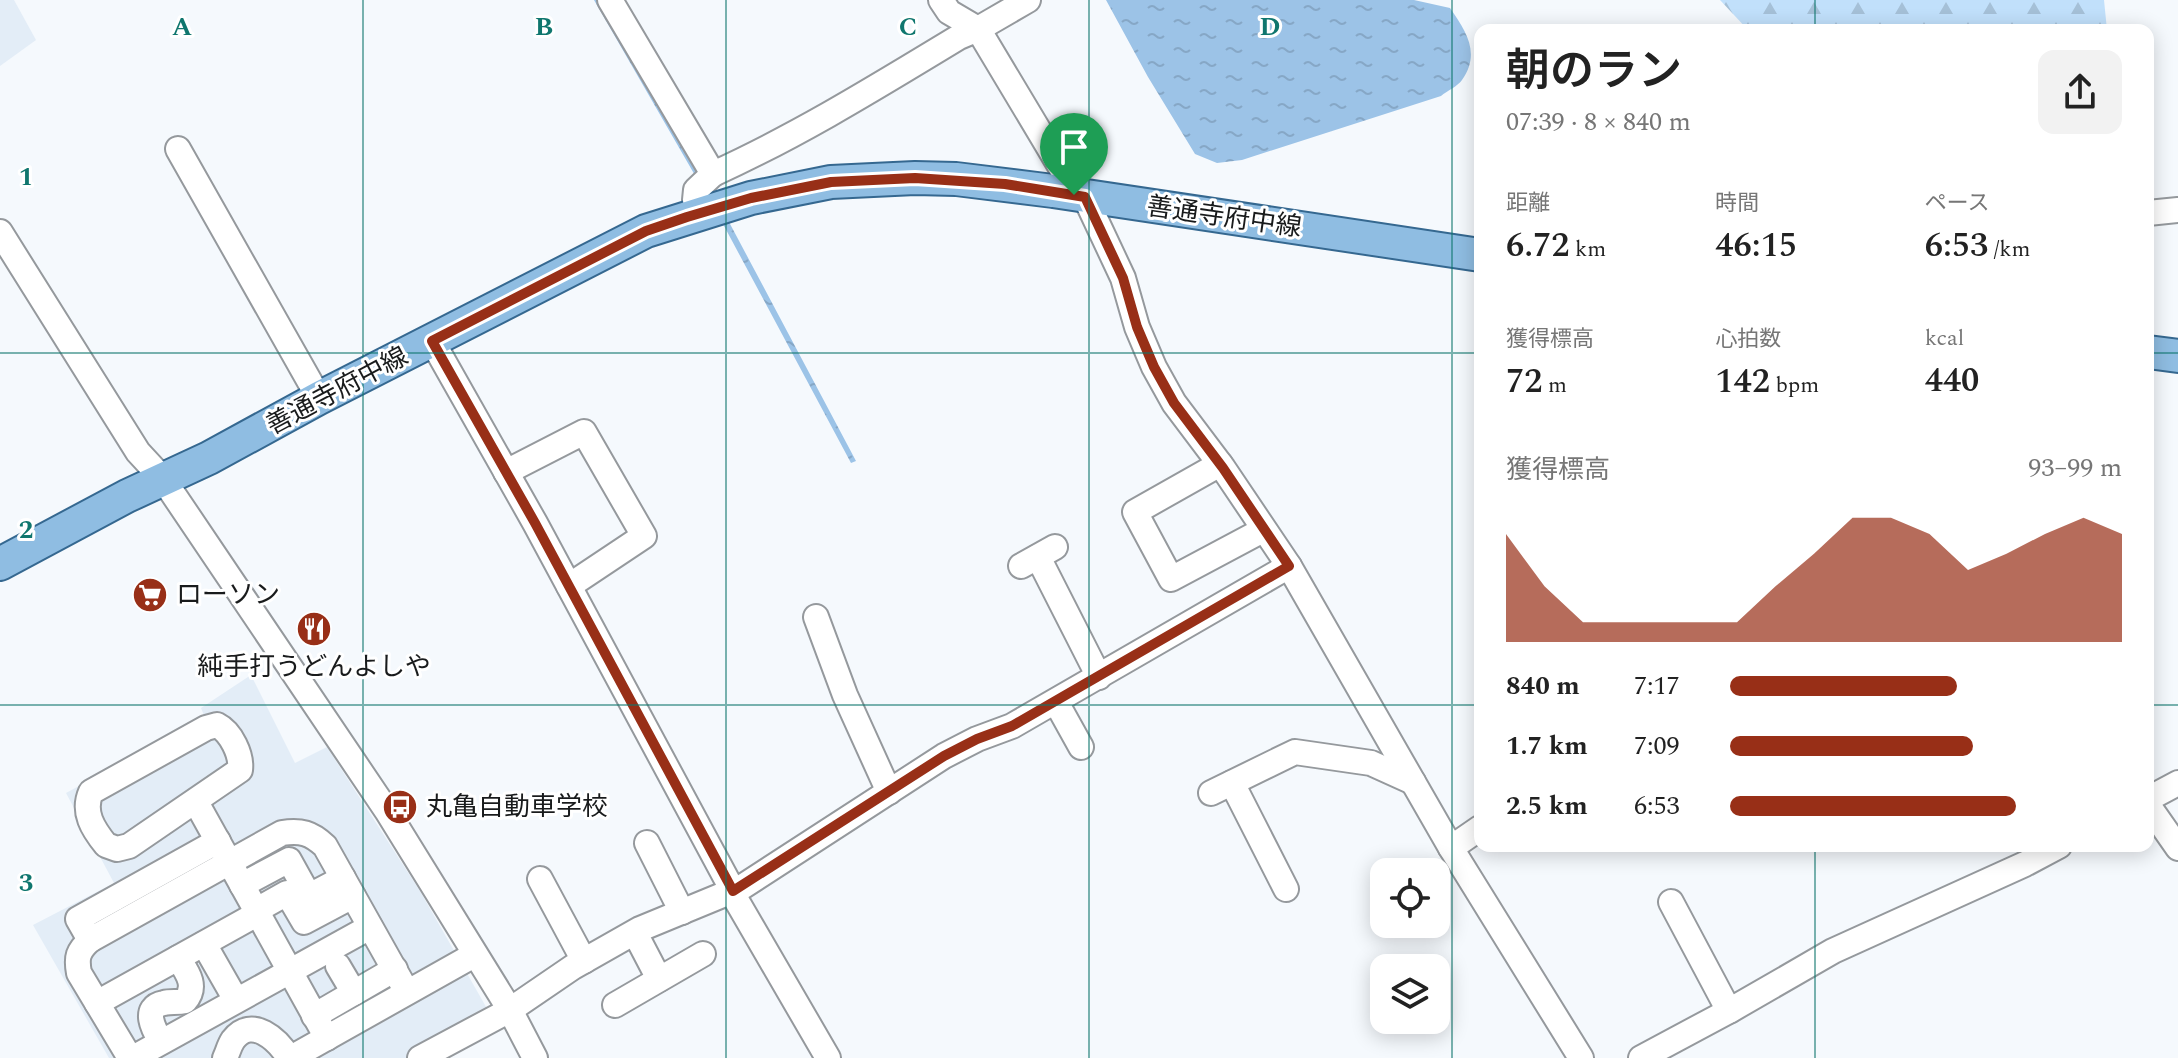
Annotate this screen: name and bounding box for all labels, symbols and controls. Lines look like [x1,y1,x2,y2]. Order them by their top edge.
text: A [172,7,192,47]
text: B [535,7,553,47]
text: C [899,7,917,47]
text: D [1260,7,1280,47]
text: 朝のラン [1506,38,1682,105]
button: share [2038,50,2122,134]
text: 07:39 · 8 × 840 m [1506,102,1691,142]
pin [1040,113,1108,195]
icon: arrive [1052,125,1096,169]
text: 1 [19,157,33,197]
street label: 善通寺府中線 [1144,186,1304,248]
text: 距離 [1506,187,1550,220]
text: 時間 [1715,187,1759,220]
text: ペース [1925,187,1990,220]
text: 6.72 [1506,220,1570,272]
text: 46:15 [1715,220,1797,272]
text: 6:53 [1925,220,1988,272]
text: km [1570,233,1606,266]
text: /km [1988,233,2030,266]
text: kcal [1925,322,1964,355]
text: 獲得標高 [1506,323,1594,356]
text: 心拍数 [1715,323,1781,356]
street label: 善通寺府中線 [259,337,415,445]
text: 440 [1925,355,1979,407]
text: 72 [1506,356,1542,408]
text: 142 [1715,356,1770,408]
text: m [1542,369,1567,402]
text: bpm [1770,369,1819,402]
text: 93–99 m [2028,448,2122,488]
text: 獲得標高 [1506,450,1610,490]
text: 2 [19,510,33,550]
place label: ローソン [176,575,280,615]
supermarket icon: ローソン [131,576,169,614]
restaurant icon: 純手打うどんよしや [295,610,333,648]
place label: 純手打うどんよしや [197,647,431,687]
text: 840 m [1506,666,1580,706]
text: 7:17 [1634,666,1680,706]
text: 1.7 km [1506,726,1588,766]
text: 7:09 [1634,726,1680,766]
text: 2.5 km [1506,786,1588,826]
text: 6:53 [1634,786,1680,826]
place label: 丸亀自動車学校 [426,787,608,827]
bus stop icon: 丸亀自動車学校 [381,788,419,826]
map controls [1370,858,1450,1034]
button: locate [1370,858,1450,938]
text: 3 [19,863,33,903]
button: layers [1370,954,1450,1034]

